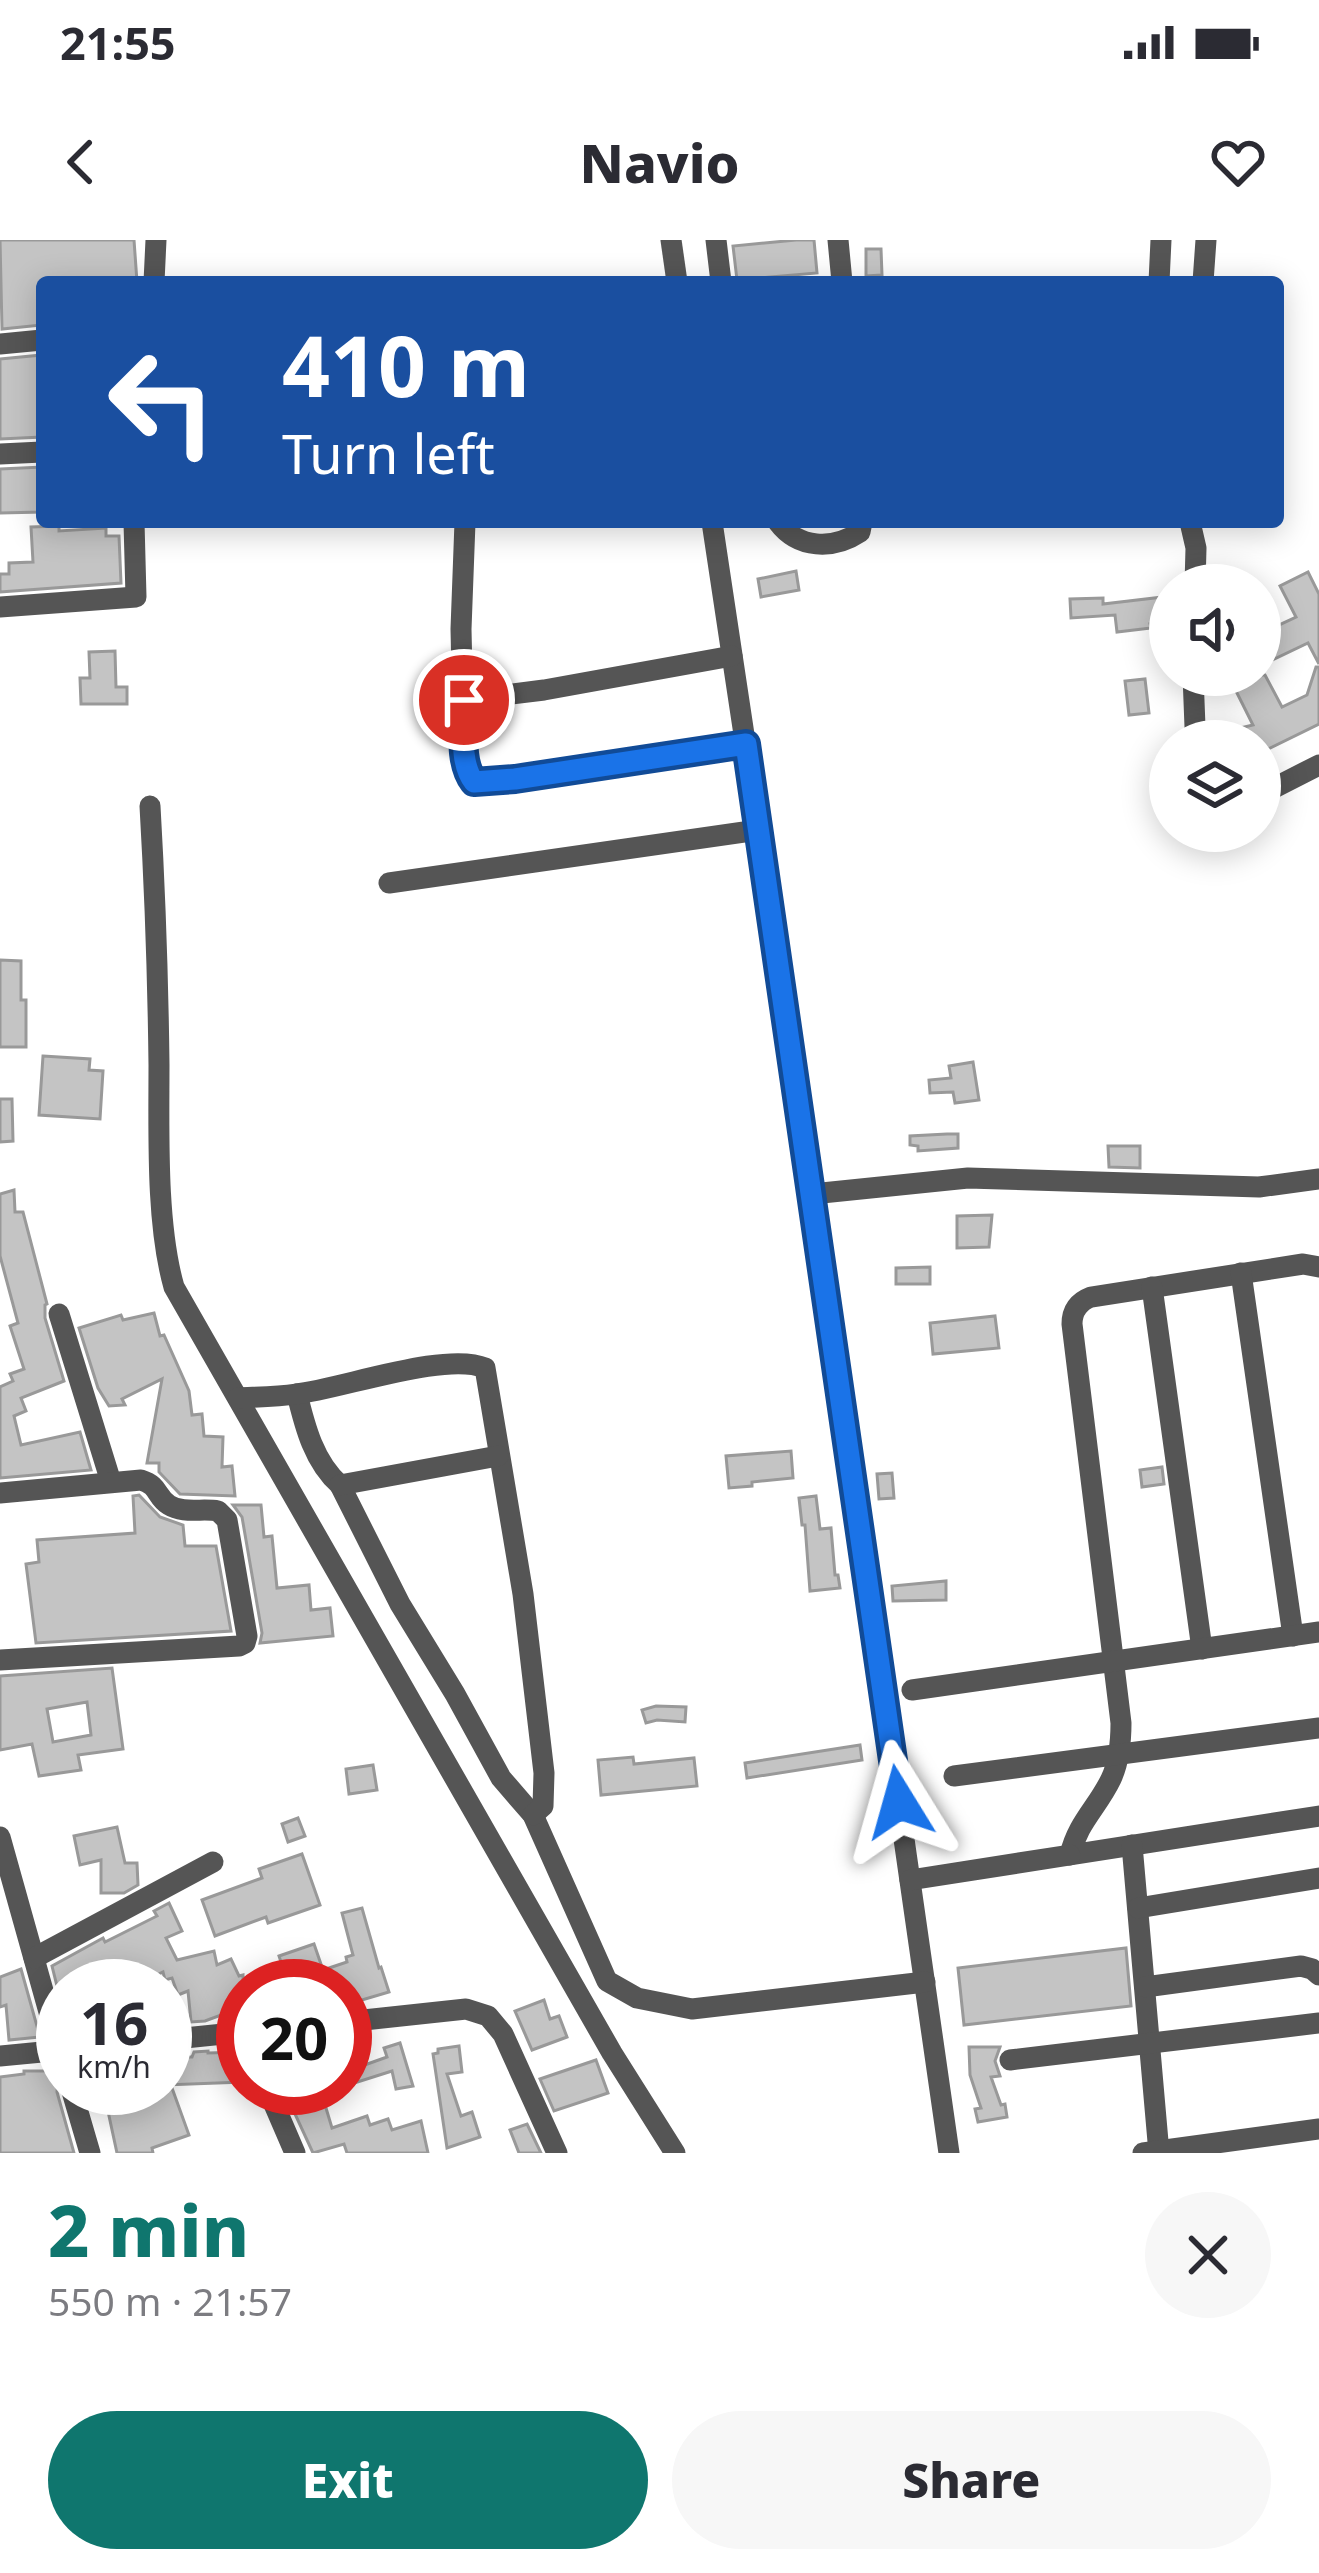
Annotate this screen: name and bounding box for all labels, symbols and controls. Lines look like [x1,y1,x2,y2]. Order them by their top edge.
text: 21:55 [60,12,176,73]
text: Navio [579,125,740,199]
icon: back [48,129,114,195]
icon: heart [1205,129,1271,195]
text: 410 m [282,307,530,422]
icon: left [84,324,240,480]
text: Turn left [282,416,495,490]
map controls [1149,564,1281,852]
button: sound [1149,564,1281,696]
pin [413,649,515,751]
icon: arrive [431,667,497,733]
button: layers [1149,720,1281,852]
position arrow [836,1739,962,1865]
speed limit sign: 20 [216,1959,372,2115]
text: 16 [80,1981,148,2063]
text: km/h [77,2046,151,2087]
text: 2 min [48,2180,249,2278]
button: close [1145,2192,1271,2318]
text: 550 m · 21:57 [48,2274,292,2327]
button: Exit [48,2411,648,2549]
button: Share [672,2411,1271,2549]

